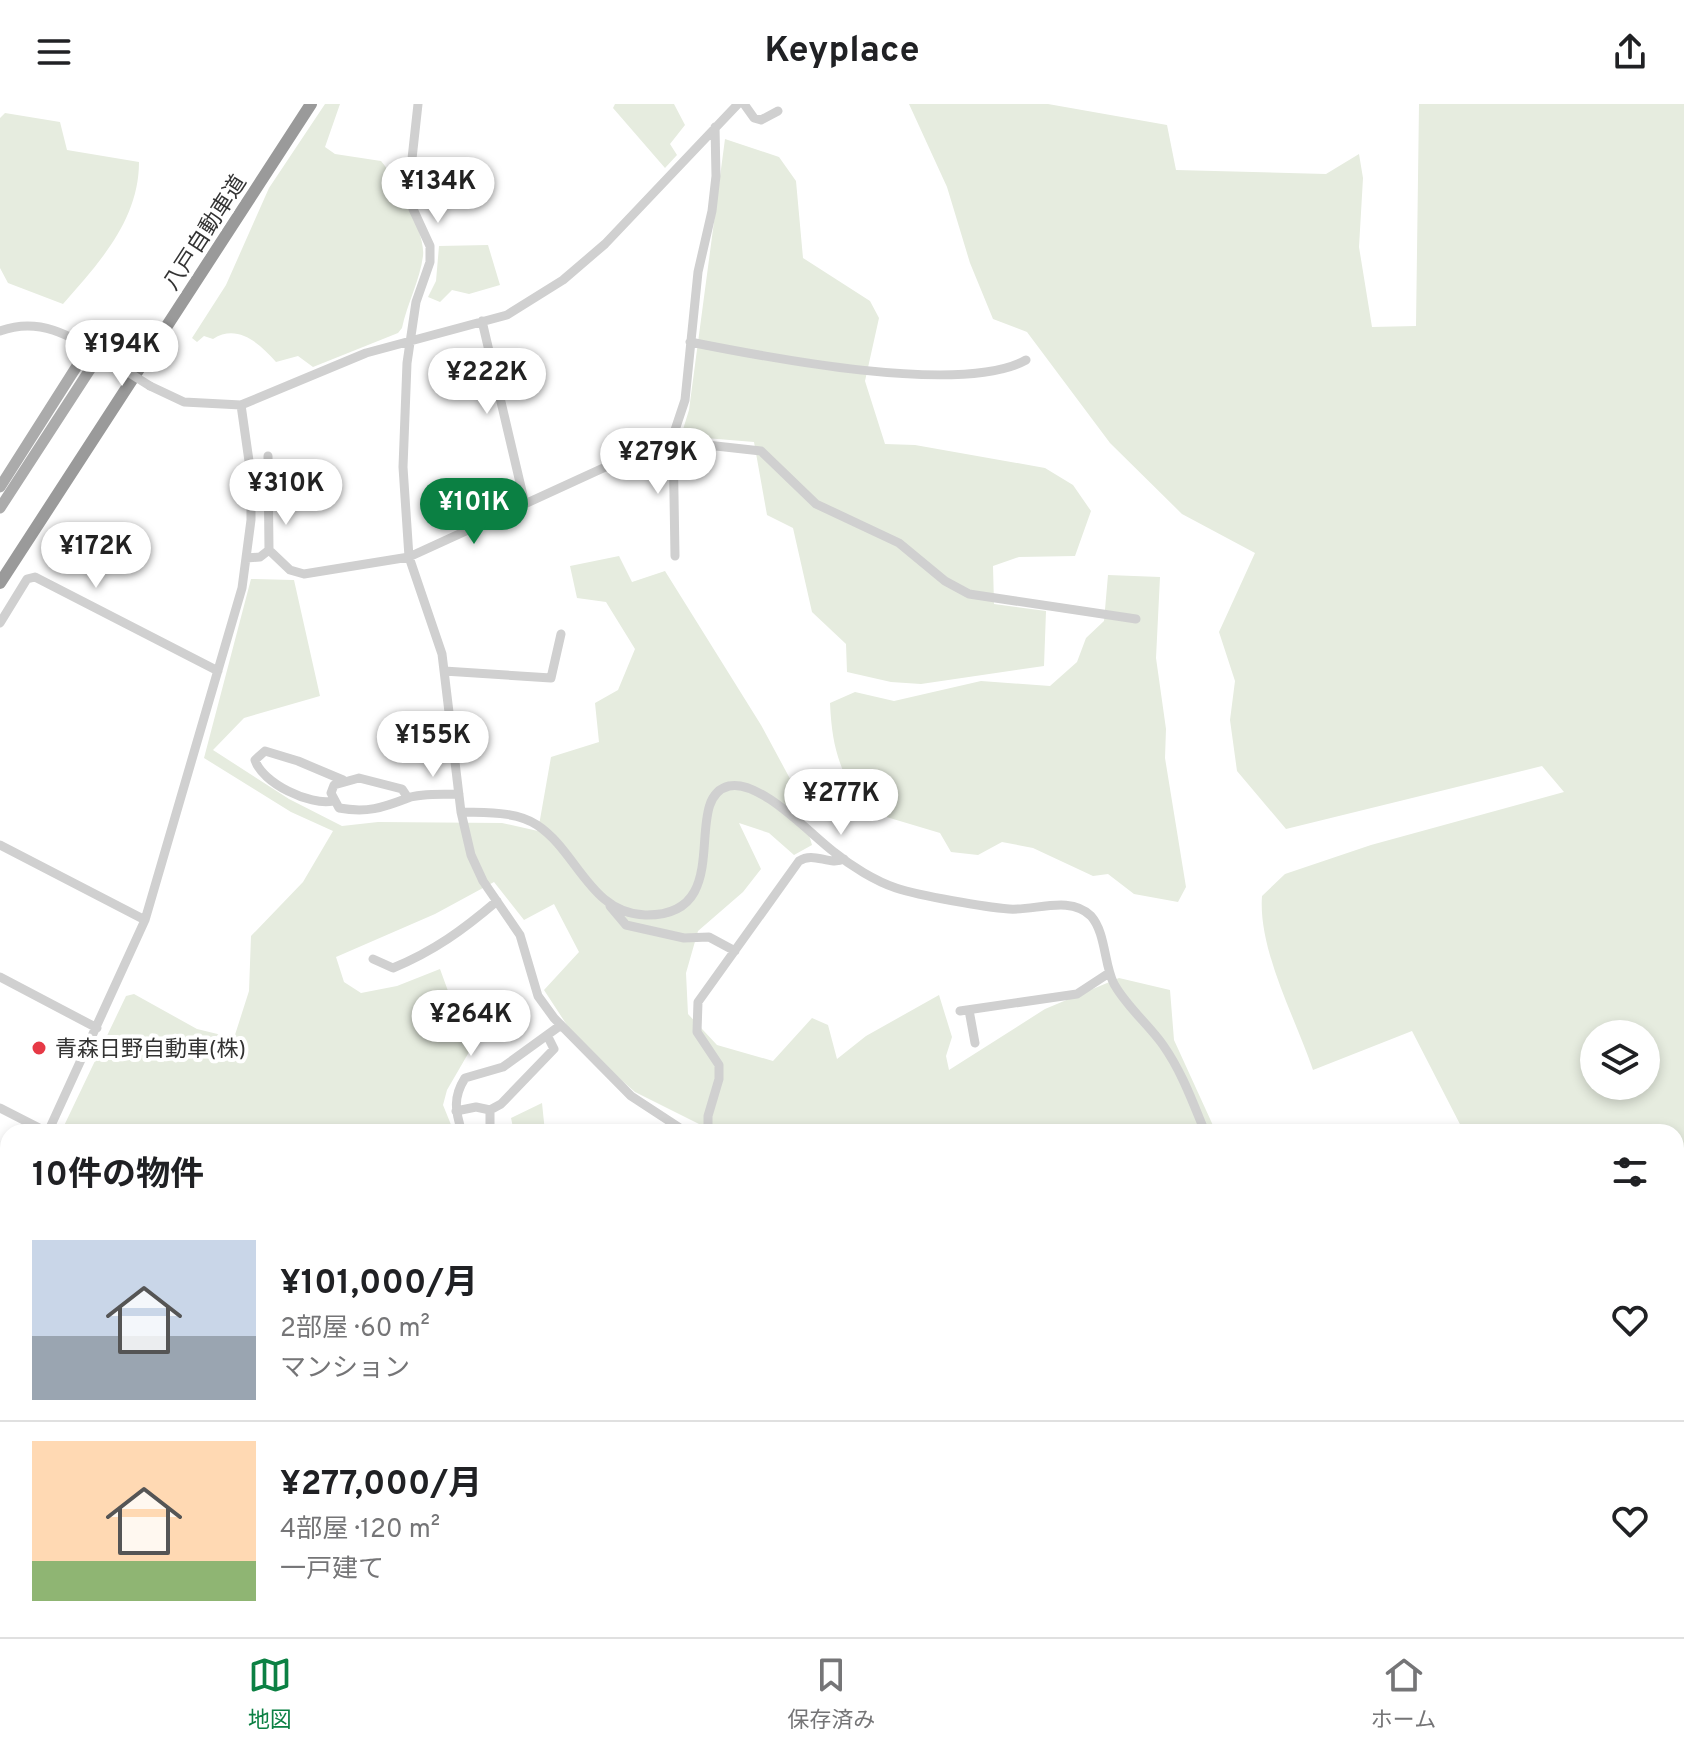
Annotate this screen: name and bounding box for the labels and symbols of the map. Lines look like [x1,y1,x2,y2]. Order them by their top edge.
pin: ¥134K [382,157,494,225]
street label: 八戸自動車道 [159,171,253,296]
pin: ¥194K [66,320,178,388]
pin: ¥222K [431,348,543,416]
pin: ¥279K [602,428,714,496]
pin: ¥310K [230,459,342,527]
pin: ¥101K [418,478,530,546]
pin: ¥172K [40,522,152,590]
pin: ¥155K [377,711,489,779]
pin: ¥277K [785,769,897,837]
pin: ¥264K [415,990,527,1058]
place label: 青森日野自動車(株) [55,1037,246,1064]
marker: 青森日野自動車(株) [30,1039,48,1057]

